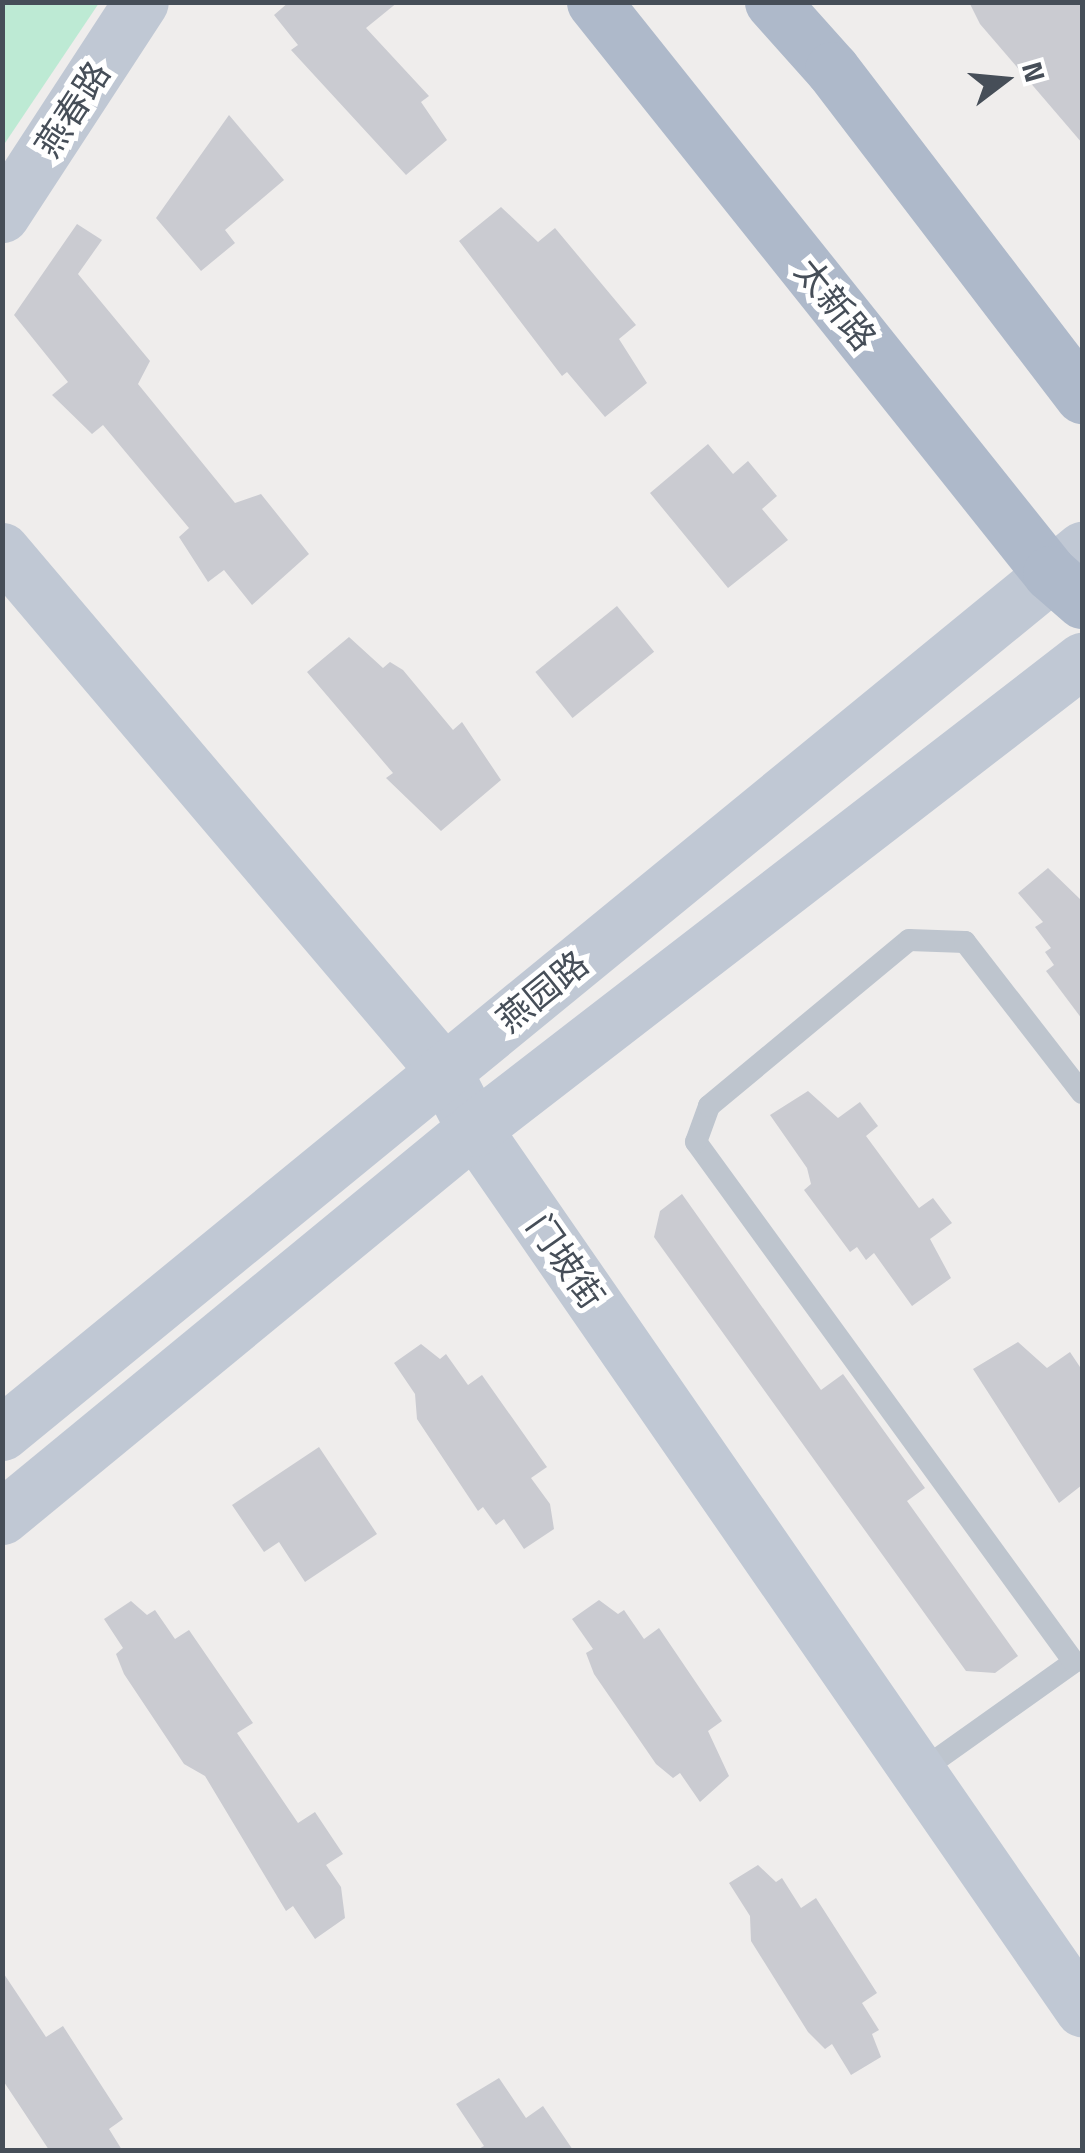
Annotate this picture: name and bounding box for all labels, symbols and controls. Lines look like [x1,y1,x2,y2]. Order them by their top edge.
north arrow [955,30,1055,130]
street label: 燕春路 [26,54,118,164]
text: N [1011,56,1058,87]
street label: 太新路 [787,250,885,358]
street label: 燕园路 [488,942,596,1040]
street label: 门坡街 [519,1206,613,1316]

